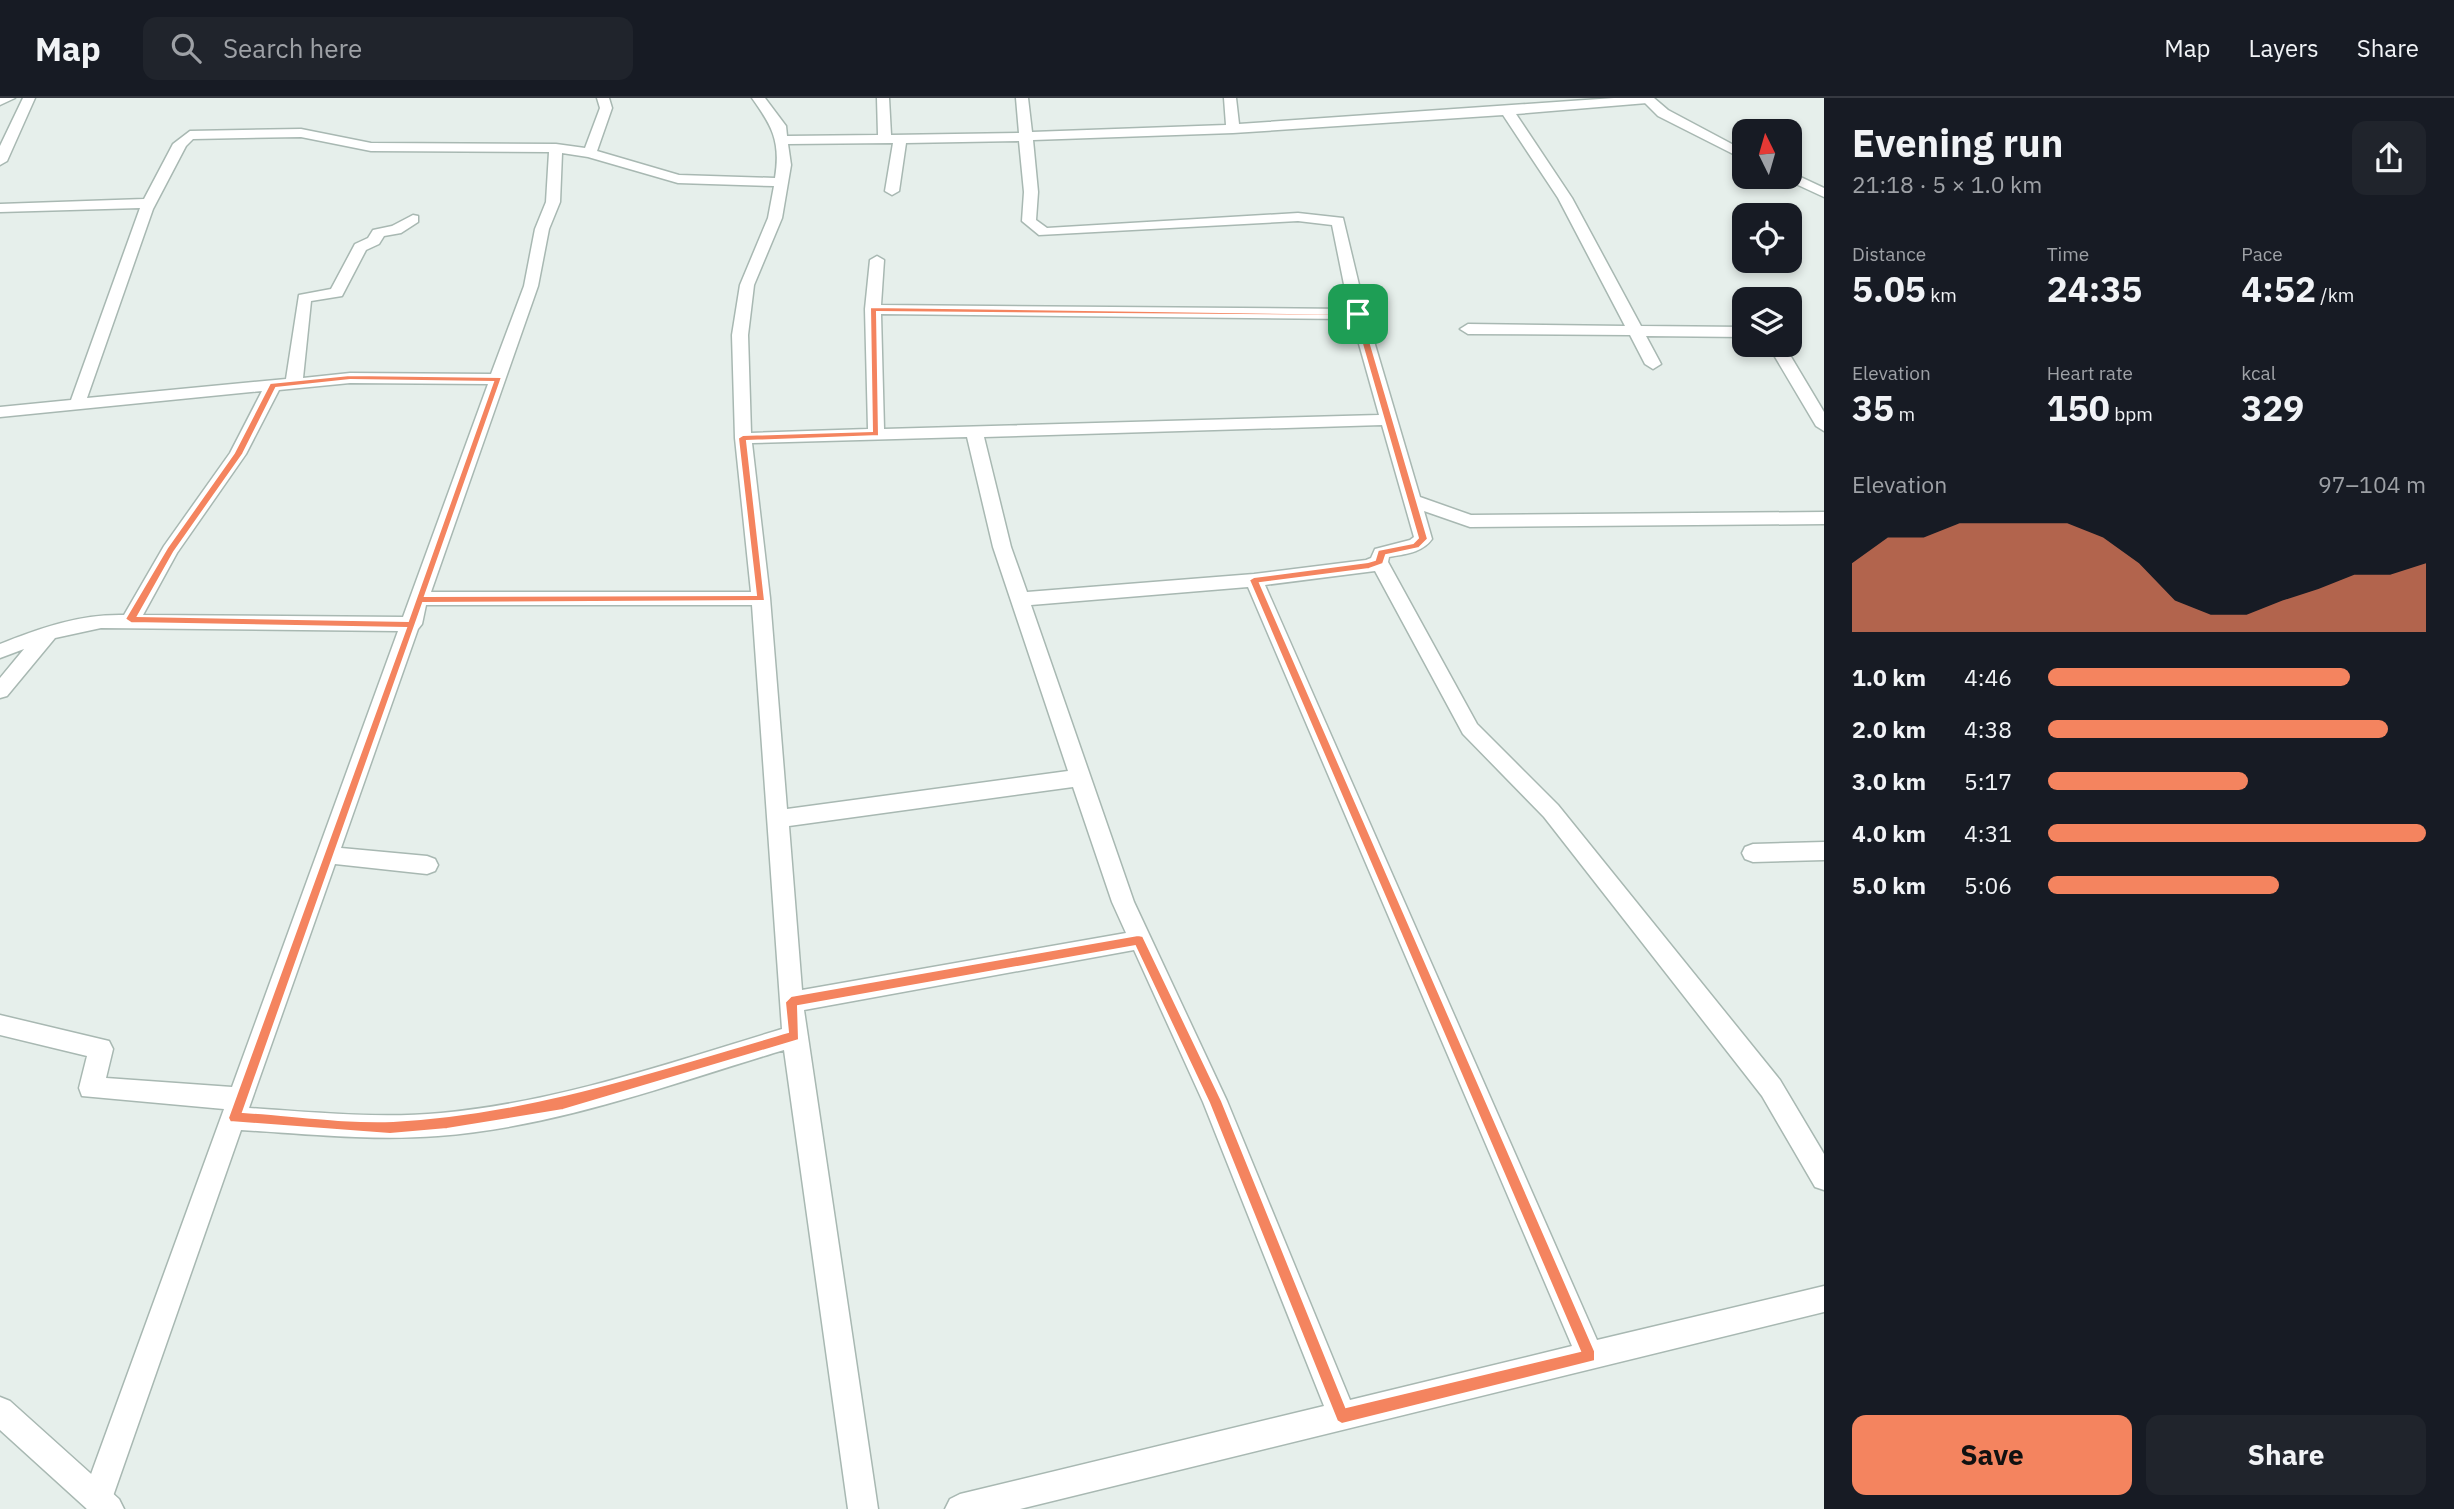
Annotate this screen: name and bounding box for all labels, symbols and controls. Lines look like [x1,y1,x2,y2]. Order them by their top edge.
search box [143,17,633,80]
text: Map [35,27,101,70]
icon: search [167,29,205,67]
text: Search here [223,31,362,65]
text: Map [2164,32,2211,64]
text: Layers [2249,32,2319,64]
text: Share [2357,32,2419,64]
text: Evening run [1852,118,2063,167]
north arrow [1732,119,1802,189]
map controls [1732,119,1802,357]
button: share [2352,121,2426,195]
text: 21:18 · 5 × 1.0 km [1852,169,2042,199]
button: locate [1732,203,1802,273]
text: Distance [1852,242,1926,266]
text: Time [2047,242,2089,266]
text: Pace [2241,242,2283,266]
text: 5.05 [1852,266,1926,312]
text: 24:35 [2047,266,2142,312]
text: 4:52 [2241,266,2316,312]
text: km [1926,283,1957,307]
text: /km [2316,283,2354,307]
pin [1328,284,1388,344]
button: layers [1732,287,1802,357]
icon: arrive [1339,295,1377,333]
text: Elevation [1852,361,1931,385]
text: Heart rate [2047,361,2133,385]
text: kcal [2241,361,2276,385]
text: 35 [1852,385,1894,431]
text: 150 [2047,385,2110,431]
text: 329 [2241,385,2304,431]
text: m [1894,402,1915,426]
text: bpm [2110,402,2153,426]
text: Elevation [1852,469,1947,499]
text: 97–104 m [2318,469,2426,499]
text: 1.0 km [1852,662,1926,692]
text: 4:46 [1964,662,2012,692]
text: 2.0 km [1852,714,1926,744]
text: 4:38 [1964,714,2012,744]
text: 3.0 km [1852,766,1926,796]
text: 5:17 [1964,766,2012,796]
text: 4.0 km [1852,818,1926,848]
text: 4:31 [1964,818,2012,848]
text: 5.0 km [1852,870,1926,900]
text: 5:06 [1964,870,2012,900]
button: Save [1852,1415,2132,1495]
button: Share [2146,1415,2426,1495]

